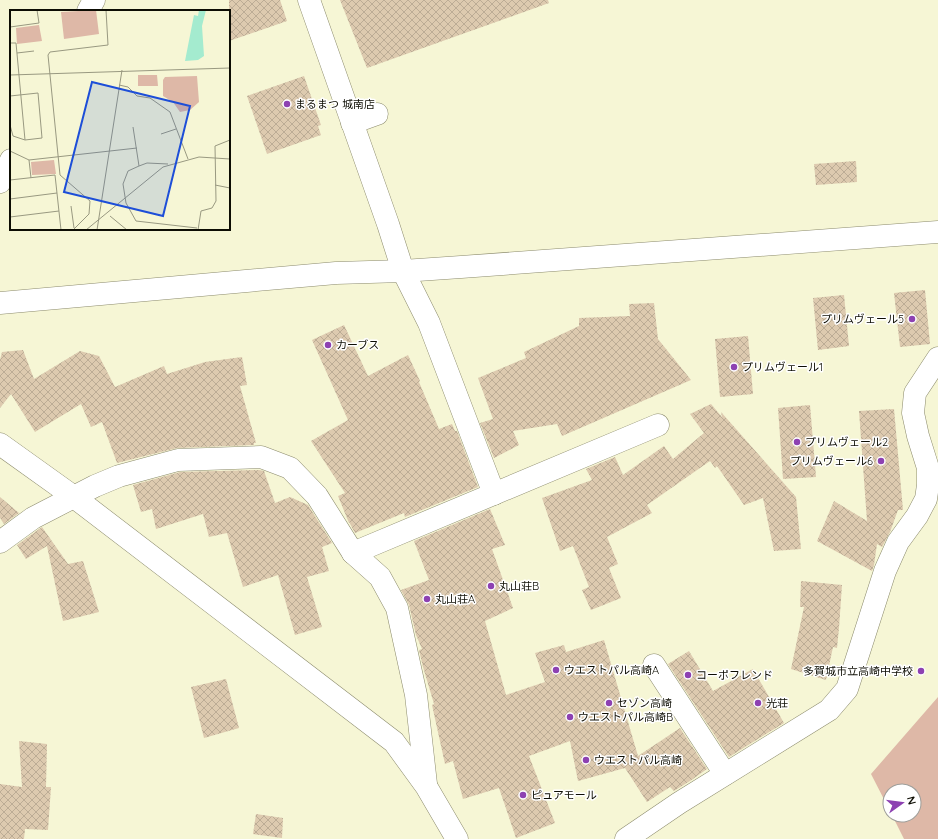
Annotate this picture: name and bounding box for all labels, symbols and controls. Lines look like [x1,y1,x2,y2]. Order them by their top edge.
inset map [10,10,230,230]
place label: まるまつ 城南店 [295,97,375,111]
marker: まるまつ 城南店 [282,99,292,109]
place label: プリムヴェール5 [821,312,904,326]
marker: プリムヴェール5 [907,314,917,324]
place label: カーブス [336,338,379,352]
marker: カーブス [323,340,333,350]
place label: プリムヴェール1 [742,360,823,374]
marker: プリムヴェール1 [729,362,739,372]
place label: プリムヴェール2 [805,435,888,449]
marker: プリムヴェール2 [792,437,802,447]
place label: プリムヴェール6 [790,454,873,468]
marker: プリムヴェール6 [876,456,886,466]
place label: 丸山荘B [499,579,539,593]
marker: 丸山荘B [486,581,496,591]
place label: 丸山荘A [435,592,475,606]
marker: 丸山荘A [422,594,432,604]
place label: ウエストパル高崎A [564,663,659,677]
place label: 多賀城市立高崎中学校 [803,664,913,678]
marker: ウエストパル高崎A [551,665,561,675]
marker: 多賀城市立高崎中学校 [916,666,926,676]
place label: コーポフレンド [696,668,773,682]
marker: コーポフレンド [683,670,693,680]
place label: セゾン高崎 [617,696,672,710]
place label: 光荘 [766,696,788,710]
marker: セゾン高崎 [604,698,614,708]
marker: 光荘 [753,698,763,708]
place label: ウエストパル高崎B [578,710,673,724]
marker: ウエストパル高崎B [565,712,575,722]
place label: ウエストパル高崎 [594,753,682,767]
marker: ウエストパル高崎 [581,755,591,765]
north arrow [882,783,922,823]
place label: ピュアモール [531,788,597,802]
marker: ピュアモール [518,790,528,800]
text: N [904,795,919,806]

